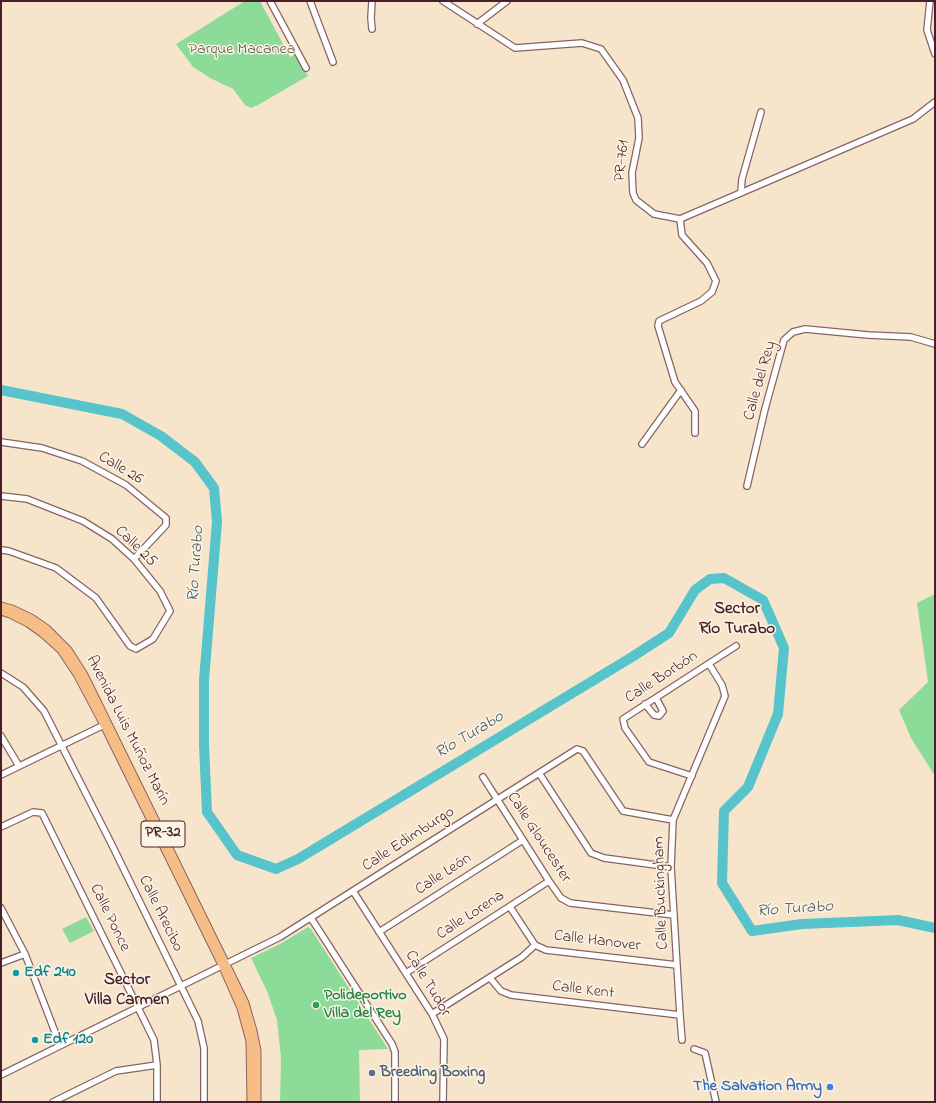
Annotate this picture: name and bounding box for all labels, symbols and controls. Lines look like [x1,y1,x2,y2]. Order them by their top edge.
park label: Parque Macanea [189,40,295,60]
street label: PR-761 [611,139,635,183]
street label: Calle del Rey [741,339,781,423]
street label: Calle 26 [94,448,146,490]
street label: Calle 25 [110,522,160,572]
water label: Río Turabo [184,525,210,603]
district label: Sector Río Turabo [699,600,775,640]
street label: Calle Borbón [622,647,702,709]
street label: Avenida Luis Muñoz Marín [81,653,173,809]
water label: Río Turabo [432,708,508,764]
street label: Calle Gloucester [502,789,574,887]
street label: Calle Edimburgo [359,803,459,877]
road number: PR-32 [141,821,185,847]
street label: Calle Buckingham [650,836,674,950]
street label: Calle León [412,850,476,900]
street label: Calle Arecibo [133,873,187,955]
street label: Calle Ponce [84,881,134,955]
street label: Calle Lorena [434,887,508,945]
water label: Río Turabo [756,897,834,923]
street label: Calle Hanover [553,927,641,957]
street label: Calle Tudor [400,948,454,1020]
place label: Edf 240 [24,963,76,983]
marker: Edf 240 [11,968,21,978]
district label: Sector Villa Carmen [85,971,169,1011]
street label: Calle Kent [551,978,615,1004]
place label: Polideportivo Villa del Rey [324,986,407,1024]
marker: Polideportivo Villa del Rey [311,1000,321,1010]
place label: Edf 120 [43,1030,93,1050]
marker: Edf 120 [30,1035,40,1045]
place label: Breeding Boxing [380,1063,485,1083]
marker: Breeding Boxing [367,1068,377,1078]
place label: The Salvation Army [693,1077,822,1097]
marker: The Salvation Army [825,1082,835,1092]

